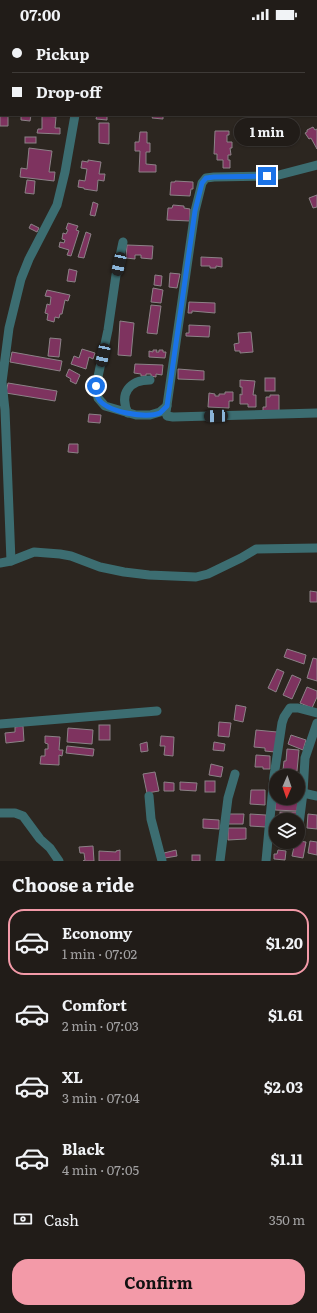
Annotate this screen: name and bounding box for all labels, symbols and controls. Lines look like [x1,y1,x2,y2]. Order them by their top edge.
text: 07:00 [20,3,60,26]
text: Pickup [36,42,89,65]
text: Drop-off [36,80,101,103]
callout: 1 min [234,118,300,146]
text: 1 min [250,122,284,141]
route end [258,167,276,185]
car [111,251,127,277]
car [95,342,111,368]
route start [87,377,105,395]
car [204,410,228,422]
north arrow [269,769,305,805]
map controls [269,769,305,849]
button: layers [269,813,305,849]
text: Choose a ride [12,871,134,898]
text: Economy [62,921,132,944]
icon: car [14,924,50,960]
text: $1.20 [266,931,303,954]
text: 1 min · 07:02 [62,944,137,963]
text: Comfort [62,993,127,1016]
icon: car [14,996,50,1032]
text: $1.61 [268,1003,303,1026]
text: 2 min · 07:03 [62,1016,139,1035]
text: XL [62,1065,83,1088]
icon: car [14,1068,50,1104]
text: $2.03 [264,1075,303,1098]
text: 3 min · 07:04 [62,1088,140,1107]
text: Black [62,1137,105,1160]
icon: car [14,1140,50,1176]
text: $1.11 [271,1147,303,1170]
text: 4 min · 07:05 [62,1160,139,1179]
icon: cash [12,1208,34,1230]
text: Cash [44,1208,79,1231]
text: 350 m [269,1210,305,1229]
button: Confirm [12,1259,305,1305]

